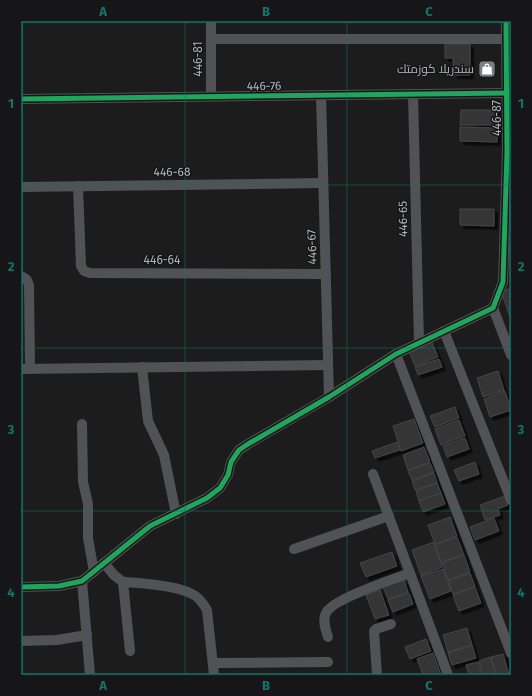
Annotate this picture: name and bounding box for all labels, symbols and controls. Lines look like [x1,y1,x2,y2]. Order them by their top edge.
text: A [98,4,107,19]
text: B [262,4,270,19]
text: C [425,4,433,19]
street label: 446-81 [191,41,205,77]
shop icon: سندريلا كوزمتك [477,59,497,79]
place label: سندريلا كوزمتك [397,62,474,76]
street label: 446-76 [247,79,281,93]
text: 1 [8,96,14,111]
text: 1 [518,96,524,111]
street label: 446-87 [490,100,504,136]
street label: 446-68 [153,165,191,179]
street label: 446-65 [396,201,410,237]
street label: 446-67 [304,229,320,265]
street label: 446-64 [144,253,181,267]
text: 2 [8,259,15,274]
text: 2 [518,259,525,274]
text: 3 [7,422,15,437]
text: 3 [517,422,525,437]
text: 4 [7,585,15,600]
text: 4 [517,585,525,600]
text: A [98,678,107,693]
text: B [262,678,270,693]
text: C [425,678,433,693]

